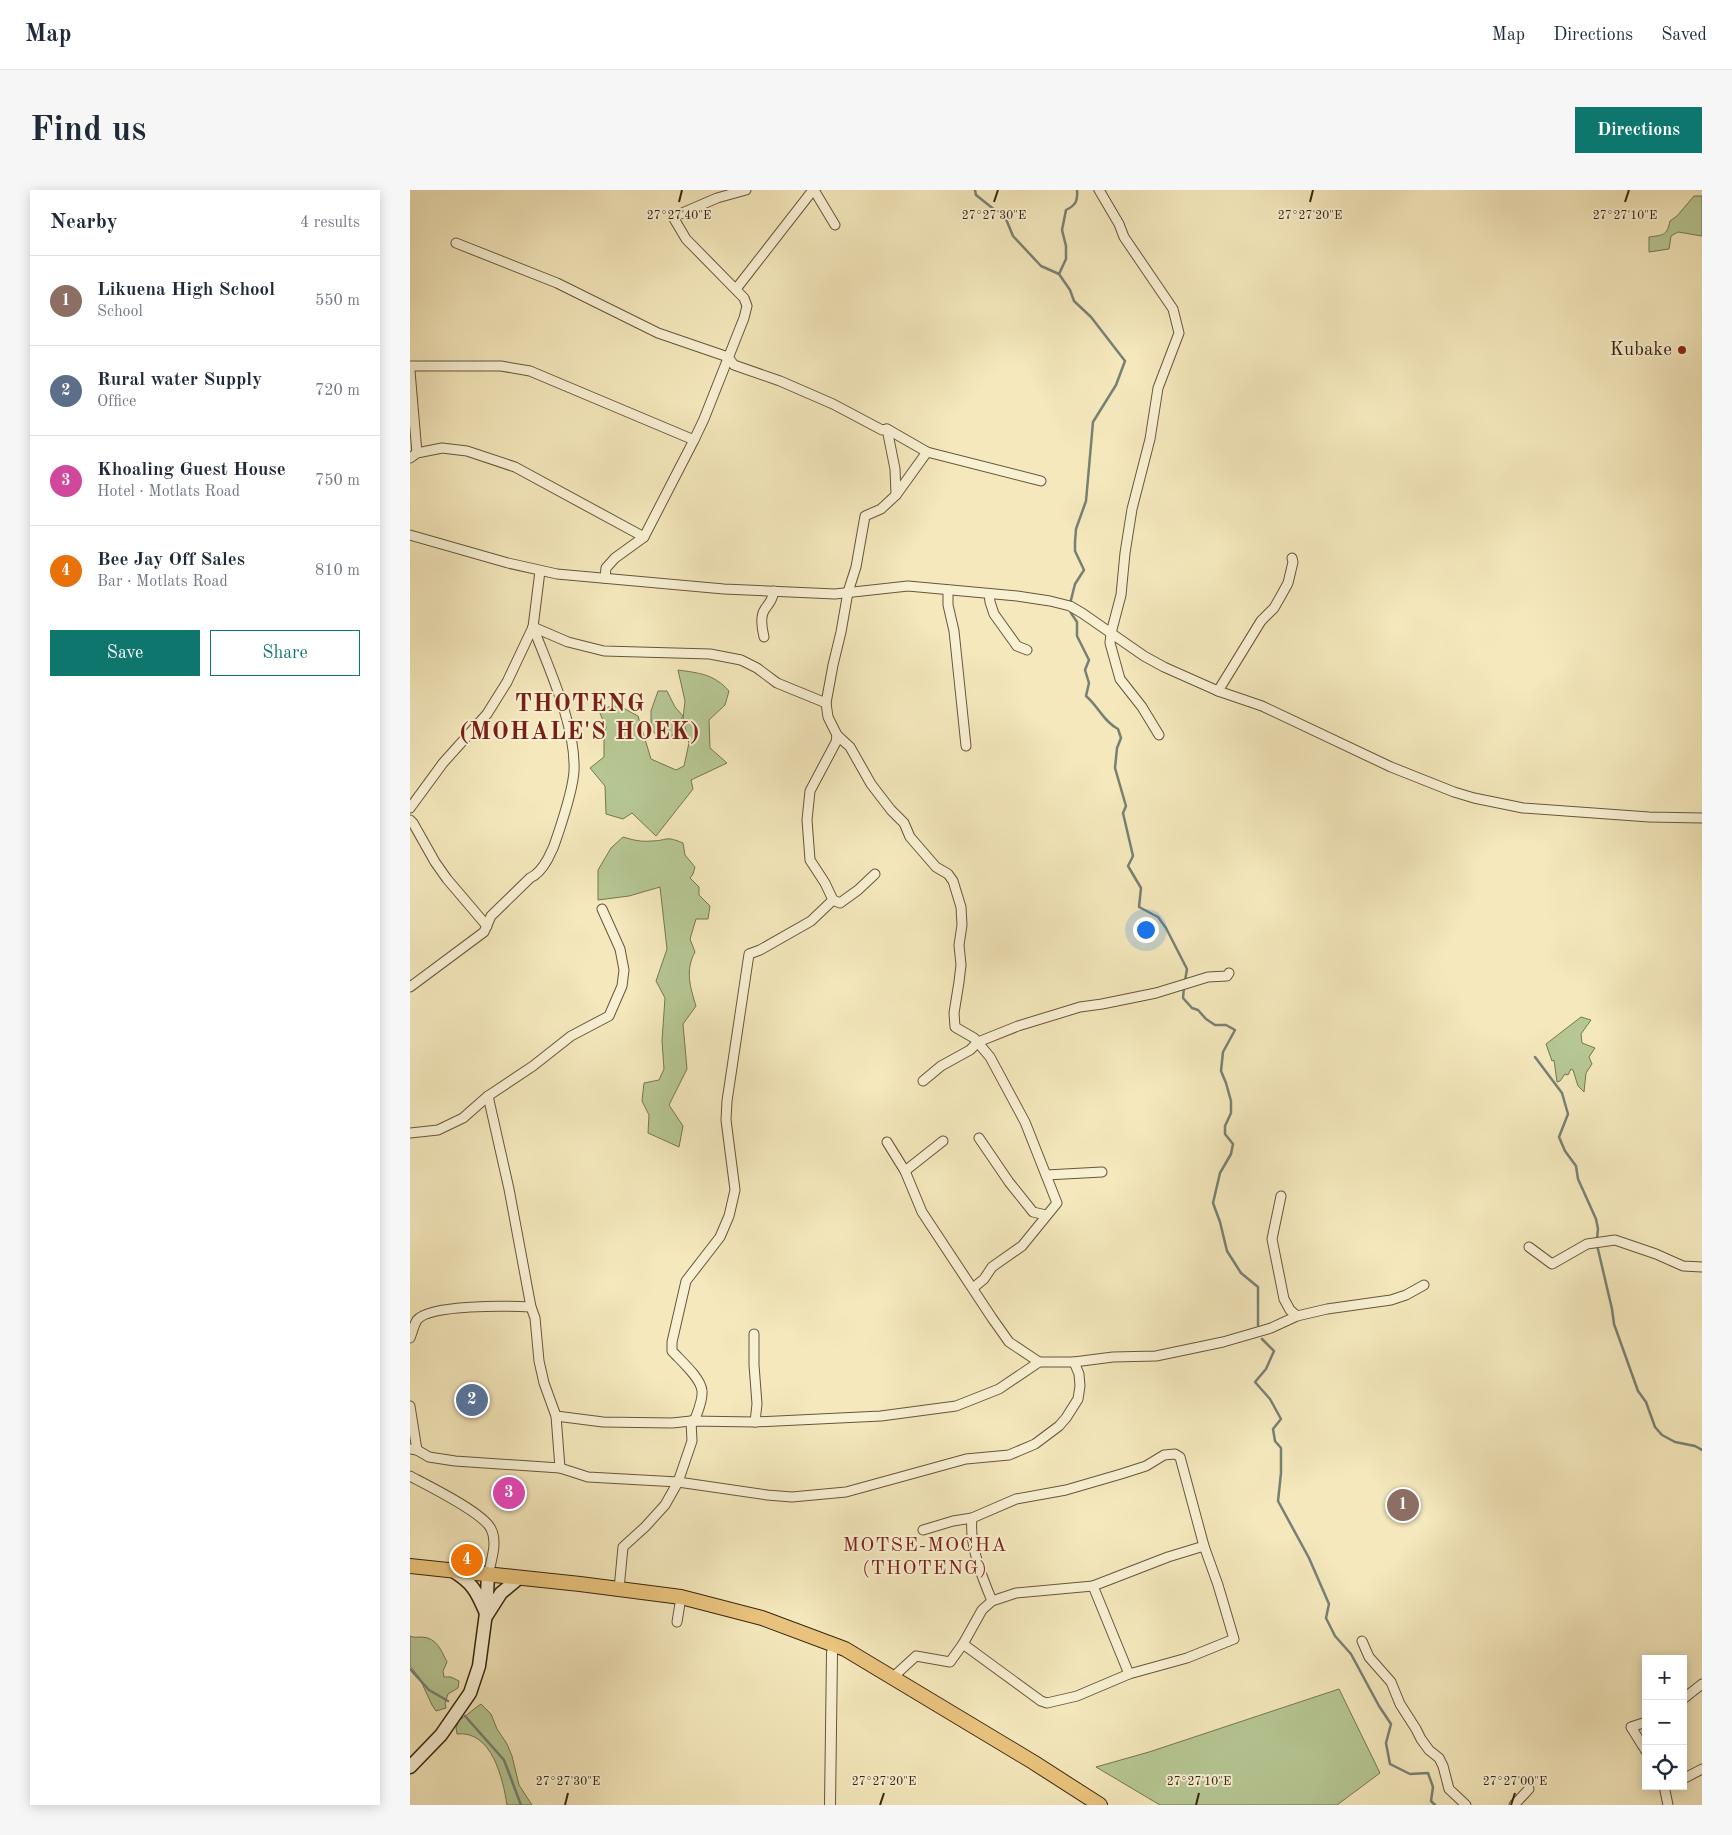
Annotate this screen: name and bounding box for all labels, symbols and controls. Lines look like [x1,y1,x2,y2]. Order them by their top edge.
text: Map [25,23,72,47]
text: Map [1492,26,1525,44]
text: Directions [1553,26,1633,44]
text: Saved [1661,26,1707,44]
button: Directions [1575,107,1702,153]
text: Find us [30,113,146,148]
text: 27°27'40"E [647,210,711,222]
text: 27°27'30"E [962,210,1026,222]
text: 27°27'20"E [1278,210,1342,222]
text: 27°27'10"E [1593,210,1657,222]
text: Nearby [50,212,118,233]
text: 4 results [300,215,360,231]
text: Likuena High School [97,281,275,300]
text: 1 [61,293,71,309]
text: 550 m [315,293,360,309]
text: School [97,304,143,320]
place label: Kubake [1610,341,1672,360]
marker: Kubake [1676,344,1688,356]
text: Rural water Supply [97,371,262,390]
text: 2 [61,383,71,399]
text: 720 m [315,383,360,399]
text: Office [97,394,136,410]
text: Khoaling Guest House [97,461,286,480]
text: 3 [61,473,71,489]
text: 750 m [315,473,360,489]
text: Hotel · Motlats Road [97,484,240,500]
text: Bee Jay Off Sales [97,551,245,570]
text: 4 [61,563,71,579]
text: 810 m [315,563,360,579]
text: Bar · Motlats Road [97,574,228,590]
button: Save [50,630,200,676]
button: Share [210,630,360,676]
district label: THOTENG (MOHALE'S HOEK) [460,693,700,745]
your location [1133,917,1159,943]
pin: 2 [456,1381,488,1419]
pin: 3 [493,1474,525,1512]
pin: 1 [1387,1486,1419,1524]
district label: MOTSE-MOCHA (THOTENG) [843,1536,1007,1579]
pin: 4 [451,1541,483,1579]
map controls [1642,1655,1687,1790]
button: + [1642,1655,1687,1700]
button: − [1642,1700,1687,1745]
button: locate [1642,1745,1687,1790]
text: 27°27'30"E [536,1776,600,1788]
text: 27°27'20"E [852,1776,916,1788]
text: 27°27'10"E [1167,1776,1231,1788]
text: 27°27'00"E [1483,1776,1547,1788]

